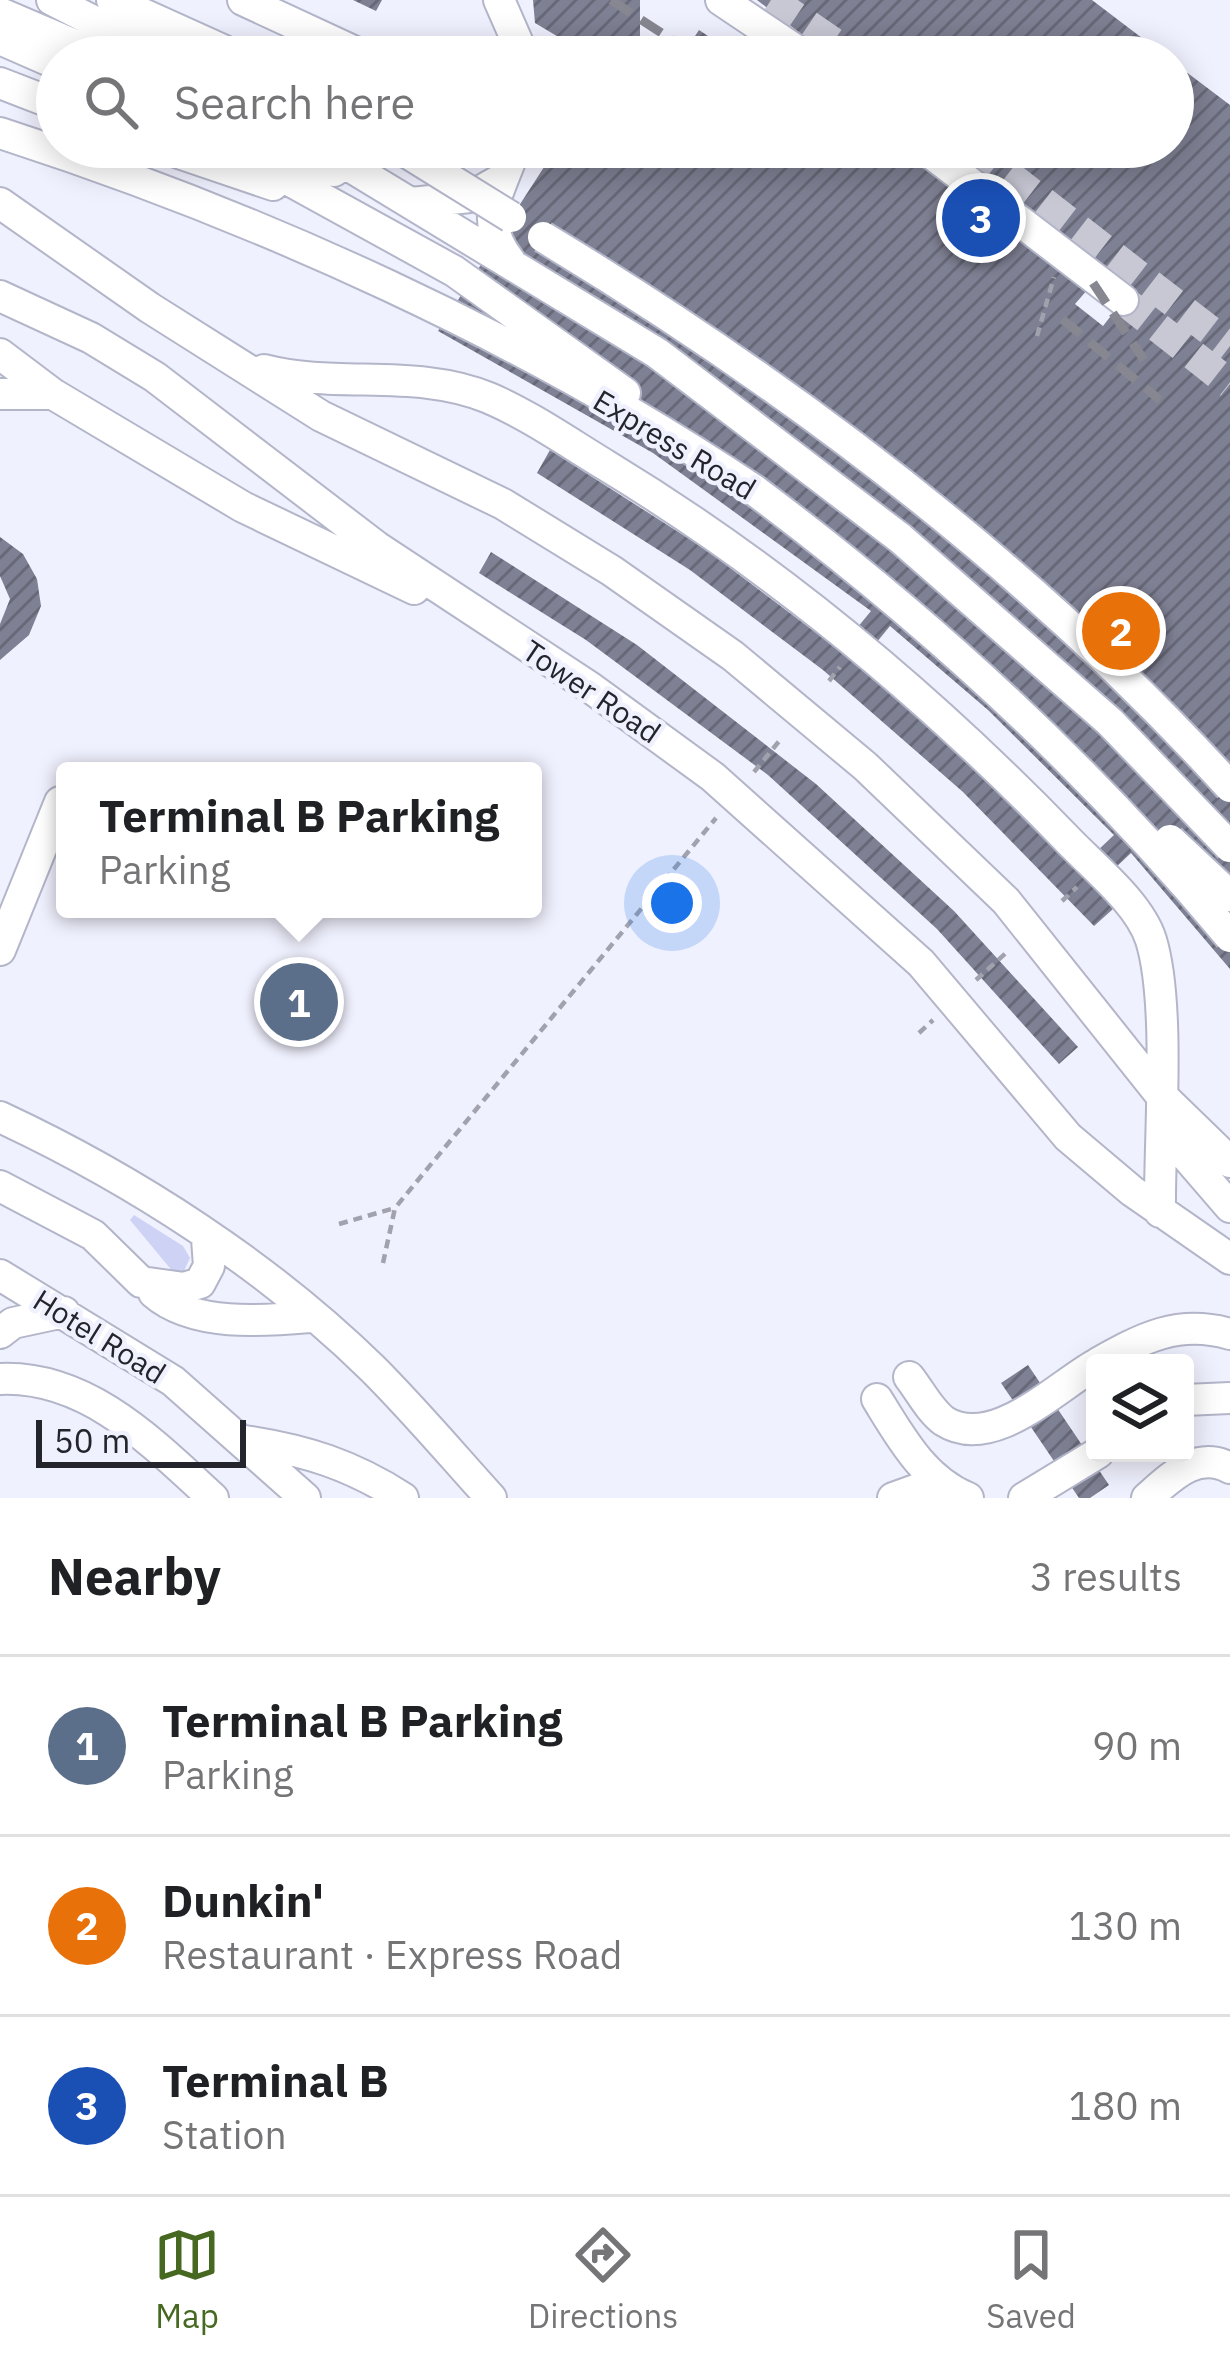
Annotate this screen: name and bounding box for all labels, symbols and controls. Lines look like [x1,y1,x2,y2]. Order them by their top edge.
search box [36,36,1194,168]
icon: search [78,69,144,135]
text: Search here [174,73,415,131]
pin: 3 [942,173,1020,263]
street label: Express Road [587,380,763,508]
pin: 2 [1082,586,1160,676]
street label: Tower Road [515,631,669,751]
popup [56,762,542,918]
text: Terminal B Parking [99,786,499,844]
text: Parking [99,844,230,895]
your location [642,873,702,933]
pin: 1 [260,957,338,1047]
street label: Hotel Road [26,1280,174,1392]
map controls [1086,1354,1194,1462]
button: layers [1086,1354,1194,1462]
scale bar [36,1414,246,1467]
text: 50 m [54,1419,130,1462]
text: Nearby [48,1543,221,1609]
text: 3 results [1030,1551,1182,1602]
text: Terminal B Parking [162,1691,562,1749]
text: 1 [75,1720,99,1771]
text: 90 m [1092,1720,1182,1771]
text: Parking [162,1749,293,1800]
text: Dunkin' [162,1871,324,1929]
text: 2 [75,1900,99,1951]
text: 130 m [1069,1900,1182,1951]
text: Restaurant · Express Road [162,1929,622,1980]
text: Terminal B [162,2051,389,2109]
text: 3 [75,2080,99,2131]
text: 180 m [1069,2080,1182,2131]
text: Station [162,2109,287,2160]
tab: Map [154,2222,220,2337]
tab: Directions [528,2222,678,2337]
tab: Saved [986,2222,1076,2337]

